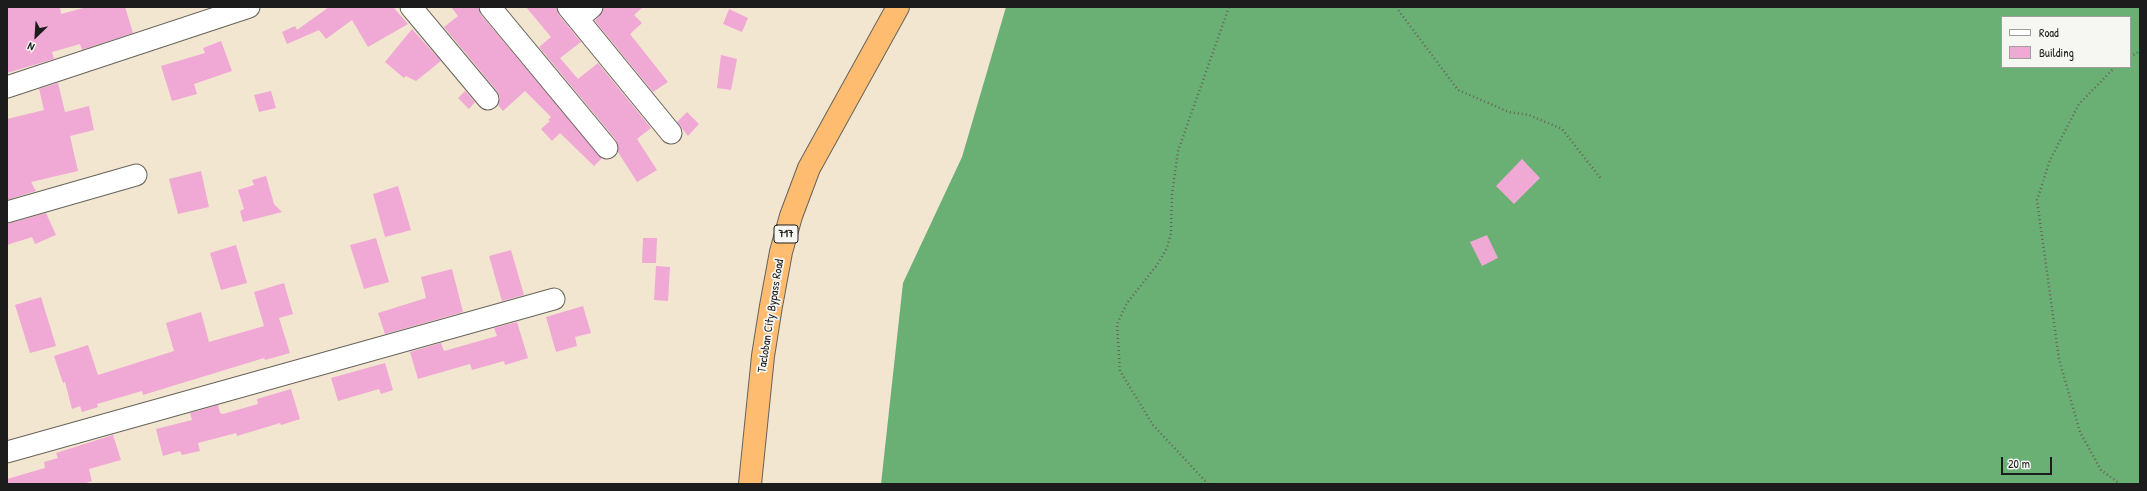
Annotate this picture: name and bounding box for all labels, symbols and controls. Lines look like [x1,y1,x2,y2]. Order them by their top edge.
north arrow [16,16,56,56]
legend [2001,16,2131,68]
text: Road [2039,24,2059,41]
text: N [25,39,37,54]
text: Building [2039,44,2074,61]
road number: 717 [774,225,798,243]
street label: Tacloban City Bypass Road [755,258,787,374]
scale bar [2003,449,2054,475]
text: 20 m [2008,455,2030,472]

